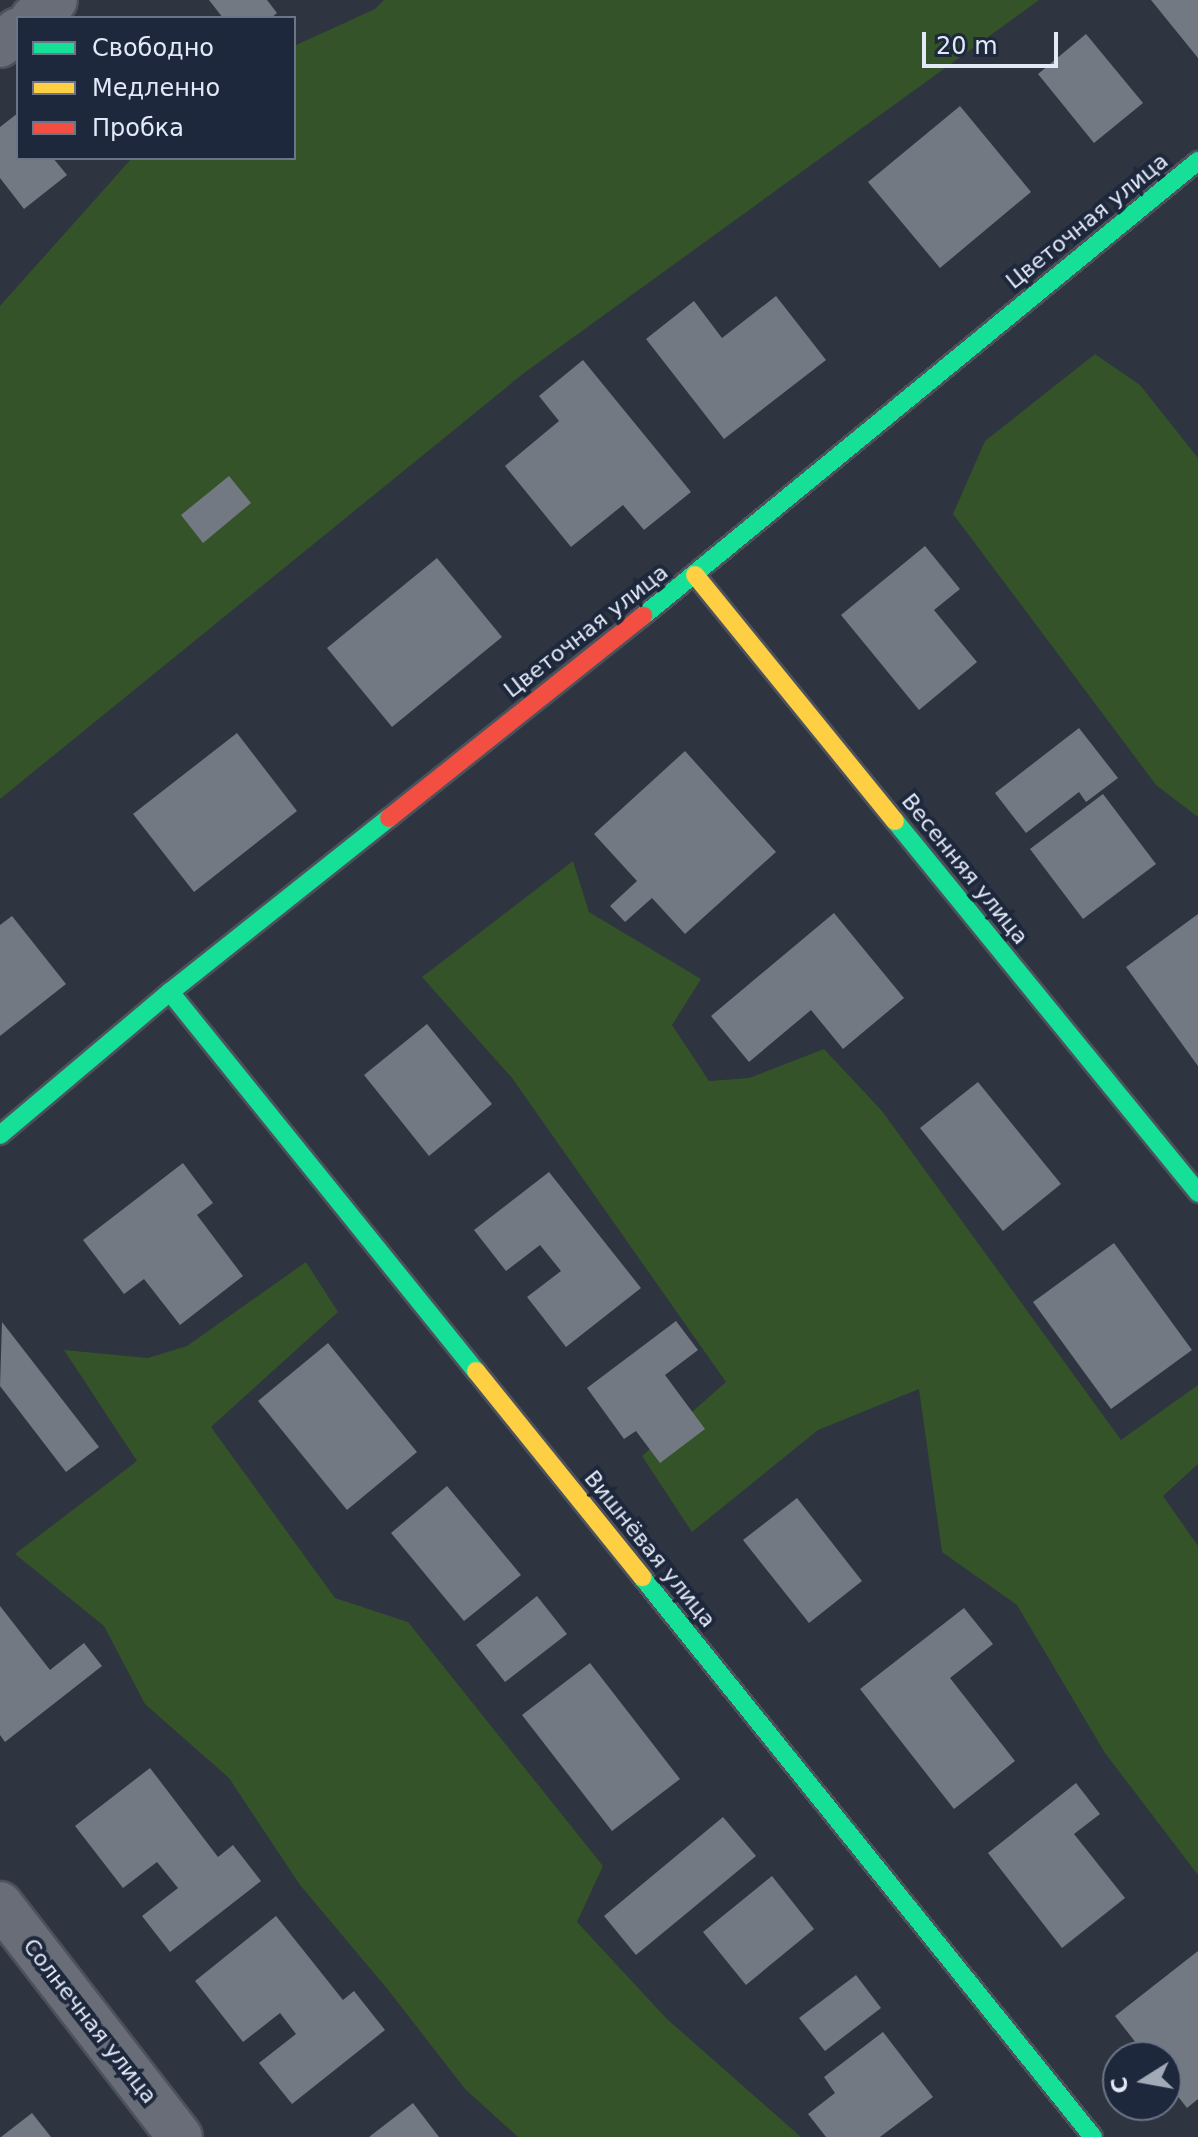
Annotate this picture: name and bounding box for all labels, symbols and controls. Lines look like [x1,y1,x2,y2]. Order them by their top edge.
legend [16,16,296,160]
scale bar [926,16,1062,66]
text: 20 m [936,32,998,60]
text: Свободно [92,34,214,62]
text: Медленно [92,74,220,102]
text: Пробка [92,114,184,142]
street label: Цветочная улица [1001,148,1173,294]
street label: Цветочная улица [499,559,673,703]
street label: Весенняя улица [896,788,1034,950]
street label: Вишнёвая улица [579,1465,721,1633]
street label: Солнечная улица [18,1933,162,2109]
north arrow [1102,2041,1182,2121]
text: С [1106,2075,1134,2096]

